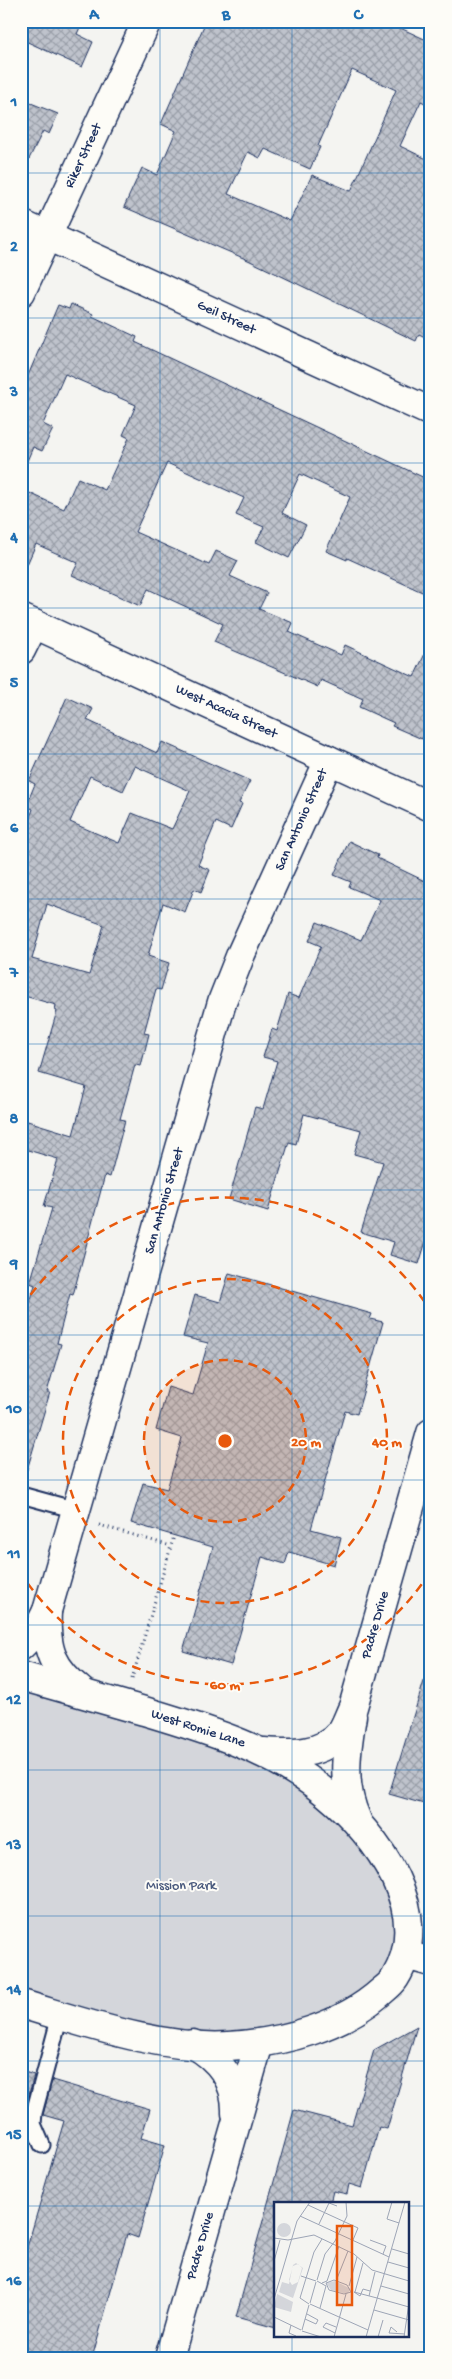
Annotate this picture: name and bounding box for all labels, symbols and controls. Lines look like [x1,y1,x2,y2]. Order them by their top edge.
text: A [88,7,100,26]
text: B [221,7,231,26]
text: C [353,7,364,26]
text: 1 [10,94,17,113]
street label: Riker Street [62,120,107,191]
text: 2 [10,239,18,258]
street label: Geil Street [194,297,259,340]
text: 3 [9,384,18,403]
text: 4 [9,530,18,549]
text: 5 [10,675,19,694]
street label: West Acacia Street [172,681,281,744]
street label: San Antonio Street [272,765,333,874]
text: 6 [10,820,19,839]
text: 7 [9,965,19,984]
text: 8 [10,1111,19,1130]
street label: San Antonio Street [142,1145,189,1256]
text: 9 [9,1256,18,1275]
text: 10 [5,1401,22,1420]
centre of rings [216,1432,234,1450]
text: 20 m [291,1434,321,1452]
text: 40 m [371,1434,402,1452]
text: 11 [7,1546,20,1565]
street label: Padre Drive [358,1588,394,1662]
text: 60 m [210,1677,241,1695]
text: 12 [6,1692,21,1711]
street label: West Romie Lane [149,1706,248,1752]
text: 13 [6,1837,21,1856]
park label: Mission Park [146,1878,218,1895]
text: 14 [6,1982,21,2001]
text: 15 [6,2127,22,2146]
inset map [274,2202,410,2336]
street label: Padre Drive [183,2209,219,2283]
text: 16 [6,2273,22,2292]

